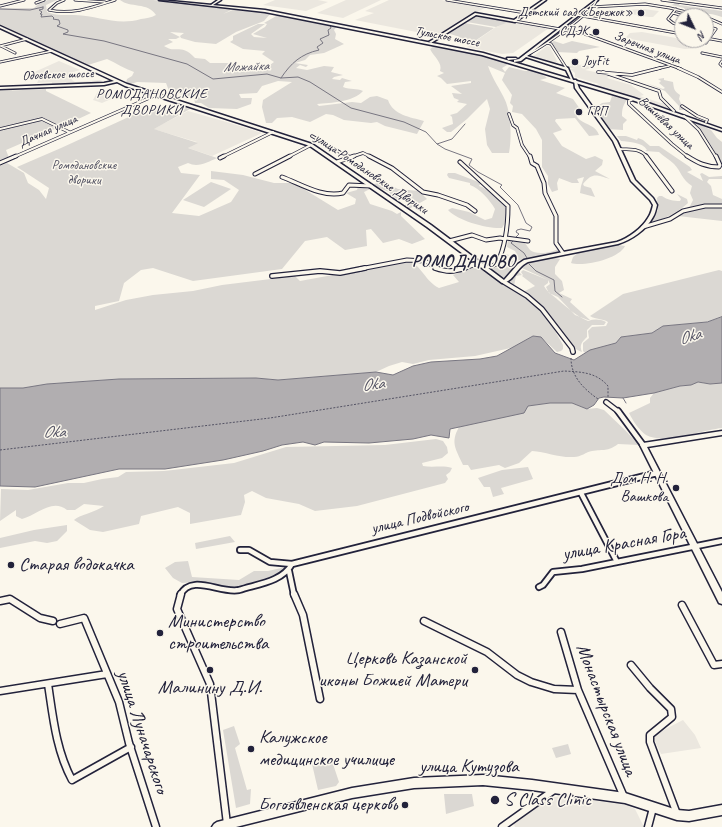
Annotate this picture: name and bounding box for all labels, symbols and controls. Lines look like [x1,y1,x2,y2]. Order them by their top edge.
place label: Детский сад «Бережок» [518,5,633,21]
marker: Детский сад «Бережок» [636,8,646,18]
north arrow [674,8,714,48]
street label: Тульское шоссе [414,23,480,51]
place label: СДЭК [560,24,588,40]
marker: СДЭК [591,27,601,37]
street label: Заречная улица [611,28,683,68]
text: N [695,28,709,43]
place label: JoyFit [583,54,609,70]
marker: JoyFit [570,57,580,67]
water label: Можайка [223,58,269,76]
street label: Одоевское шоссе [22,66,94,84]
district label: РОМОДАНОВСКИЕ ДВОРИКИ [96,86,208,118]
street label: Вишнёвая улица [635,93,697,153]
place label: ГРП [587,104,607,120]
marker: ГРП [574,107,584,117]
street label: Дачная улица [16,111,80,151]
street label: улица Ромодановские Дворики [311,130,431,218]
park label: Ромодановские дворики [52,158,116,189]
district label: РОМОДАНОВО [409,253,519,273]
water label: Oka [676,324,704,350]
water label: Oka [361,374,385,396]
water label: Oka [43,423,65,443]
place label: Дом Н. Н. Вашкова [610,469,668,507]
marker: Дом Н. Н. Вашкова [671,483,681,493]
street label: улица Подвойского [370,497,470,539]
street label: улица Красная Гора [561,522,687,566]
place label: Старая водокачка [19,554,133,576]
marker: Старая водокачка [6,560,16,570]
place label: Министерство строительства [168,611,268,655]
marker: Министерство строительства [155,628,165,638]
street label: Монастырская улица [570,641,642,779]
place label: Церковь Казанской иконы Божией Матери [319,648,467,692]
marker: Малинину Д.И. [205,665,215,675]
marker: Церковь Казанской иконы Божией Матери [470,665,480,675]
street label: улица Луначарского [111,667,173,797]
place label: Малинину Д.И. [158,677,262,699]
place label: Калужское медицинское училище [259,727,394,771]
marker: Калужское медицинское училище [246,744,256,754]
street label: улица Кутузова [419,756,519,778]
place label: S Class Clinic [504,789,591,811]
place label: Богоявленская церковь [258,794,397,816]
marker: S Class Clinic [489,794,501,806]
marker: Богоявленская церковь [400,800,410,810]

